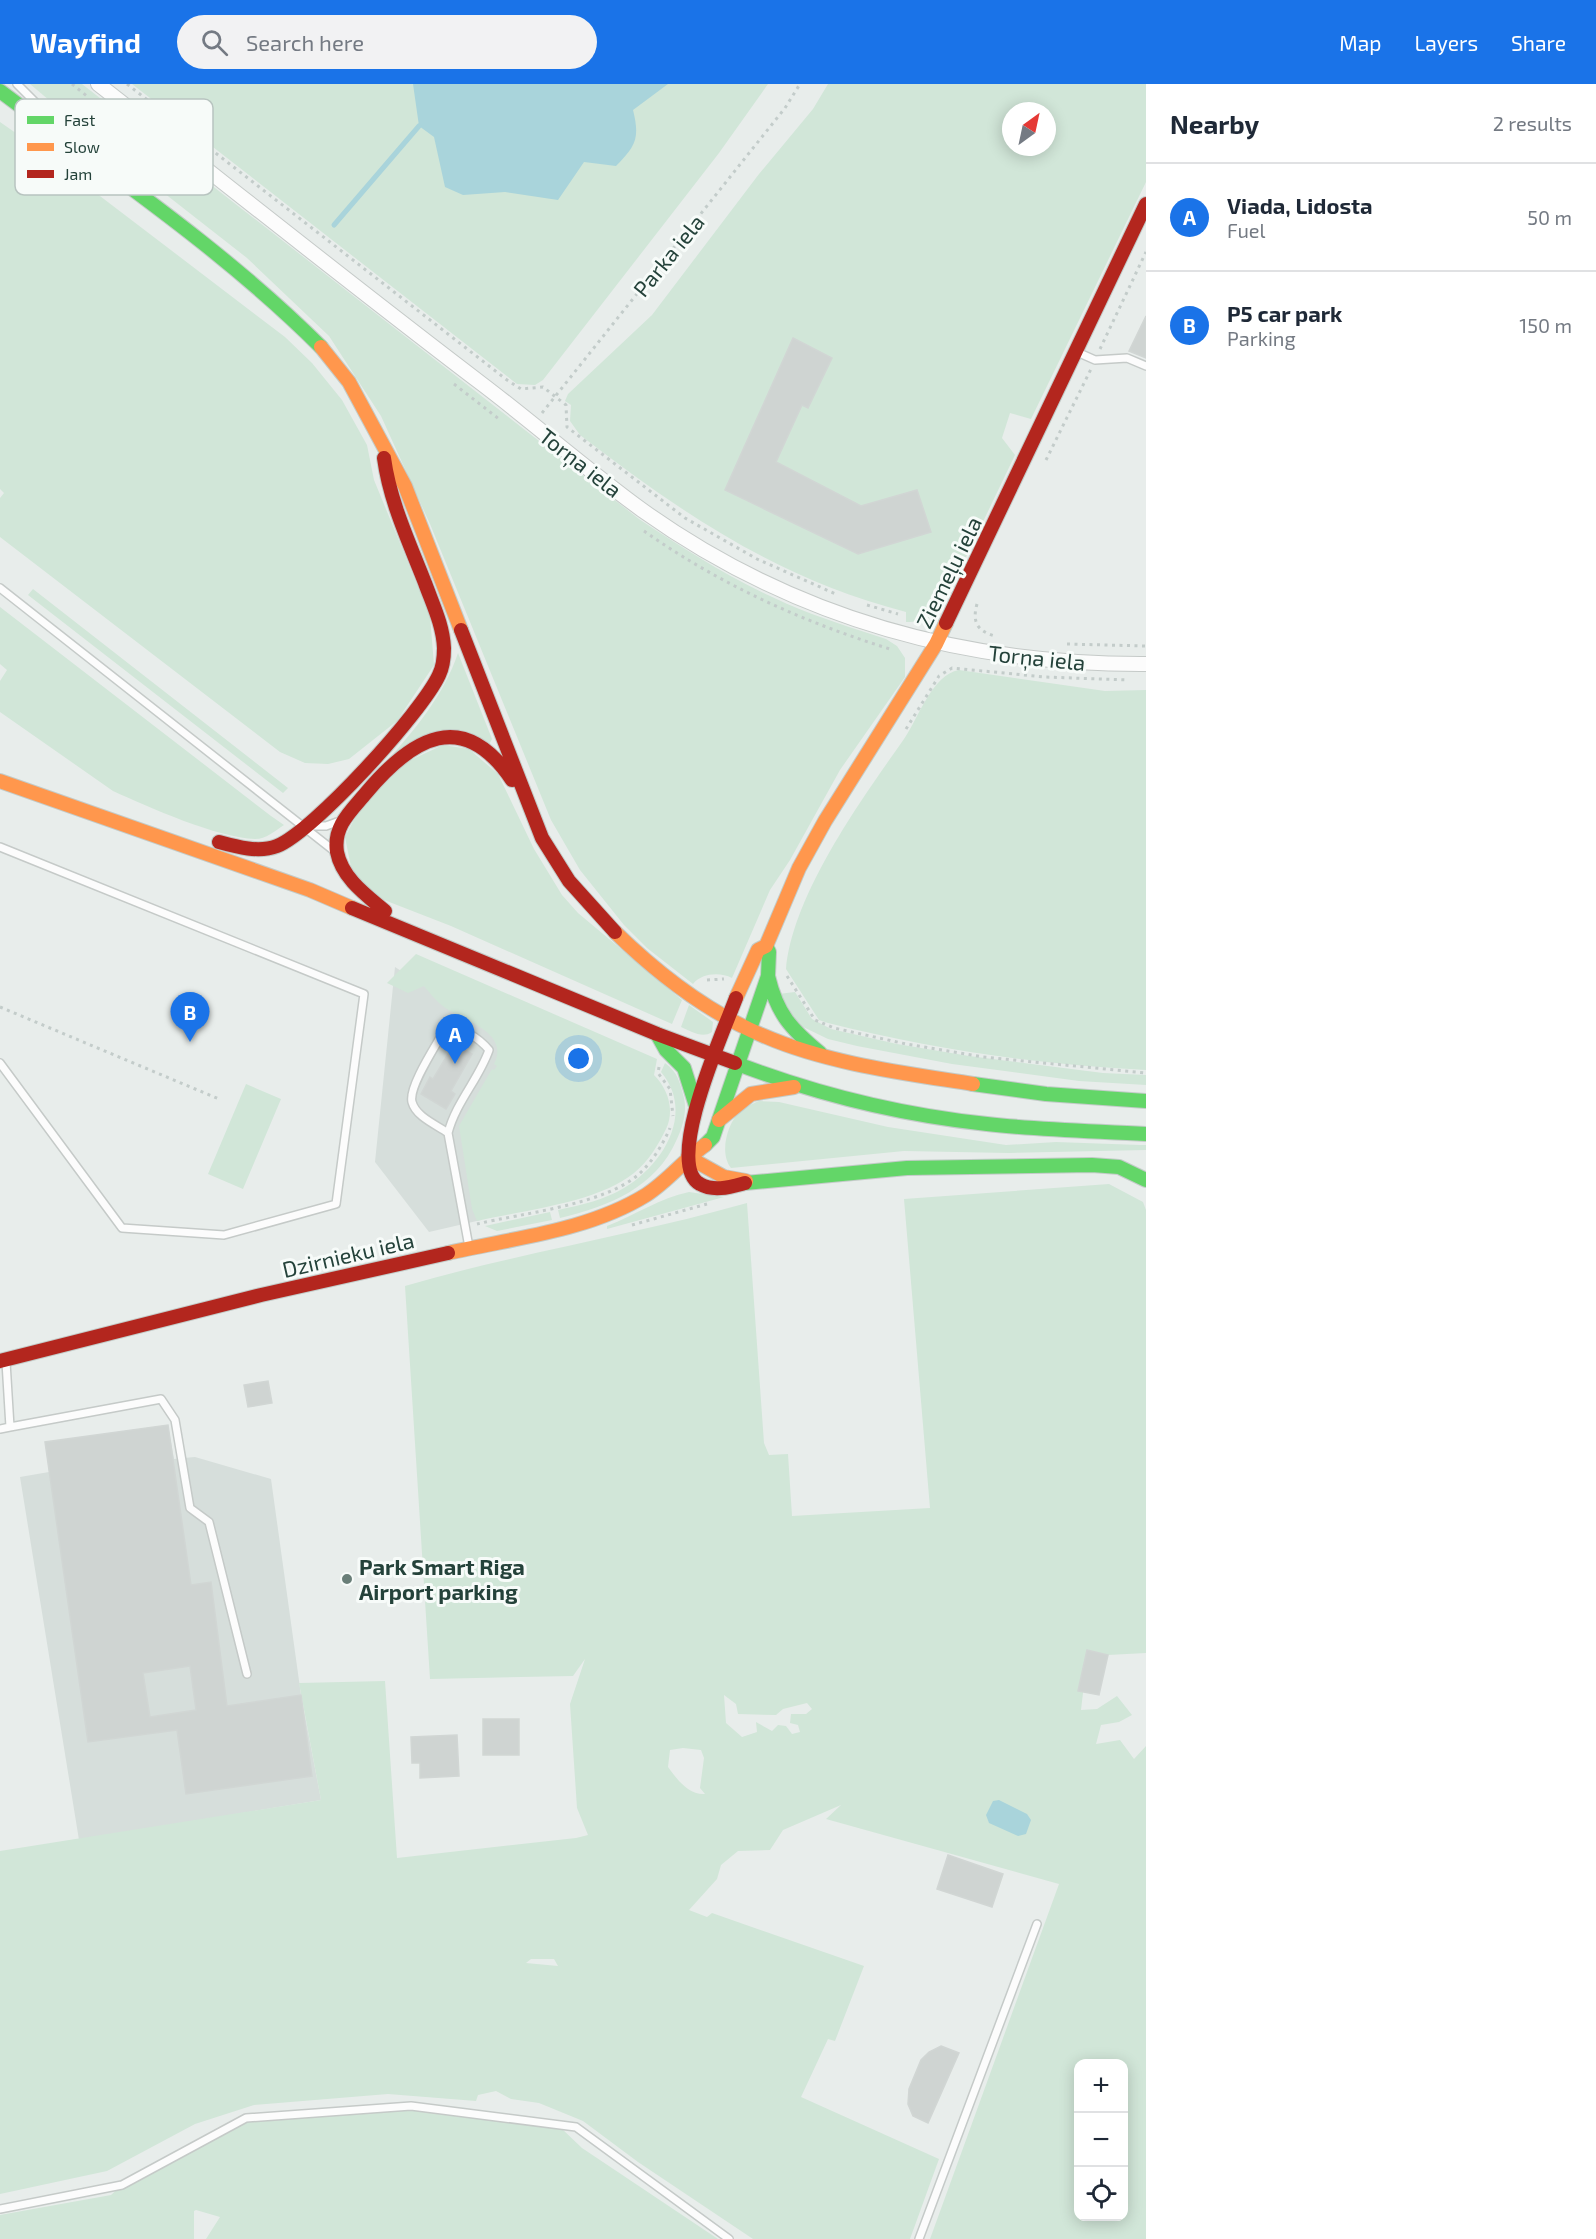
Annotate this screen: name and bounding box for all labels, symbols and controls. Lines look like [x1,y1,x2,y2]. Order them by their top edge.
search box [177,15,597,69]
text: Wayfind [30,25,141,59]
icon: search [198,26,231,59]
text: Search here [246,29,364,55]
text: Map [1339,30,1381,55]
text: Layers [1414,30,1478,55]
text: Share [1511,30,1566,55]
legend [15,99,213,195]
north arrow [1002,102,1056,156]
text: Nearby [1170,108,1259,139]
text: Fast [64,110,95,129]
text: 2 results [1493,111,1572,135]
text: Slow [64,137,100,156]
text: Jam [64,164,92,183]
text: Viada, Lidosta [1227,192,1373,218]
text: A [1183,205,1196,229]
text: 50 m [1527,205,1572,229]
street label: Parka iela [627,209,709,301]
text: Fuel [1227,218,1266,242]
text: P5 car park [1227,300,1342,326]
text: B [1183,313,1196,337]
text: 150 m [1519,313,1572,337]
text: Parking [1227,326,1296,350]
street label: Torņa iela [533,422,627,504]
street label: Ziemeļu iela [910,512,988,633]
street label: Torņa iela [987,639,1087,677]
pin: B [170,992,210,1042]
pin: A [436,1014,474,1064]
your location [564,1044,593,1073]
street label: Dzirnieku iela [279,1226,417,1282]
place label: Park Smart Riga Airport parking [359,1553,525,1604]
marker: Park Smart Riga Airport parking [340,1572,354,1586]
map controls [1074,2059,1128,2221]
button: + [1074,2059,1128,2113]
button: − [1074,2113,1128,2167]
button: locate [1074,2167,1128,2221]

